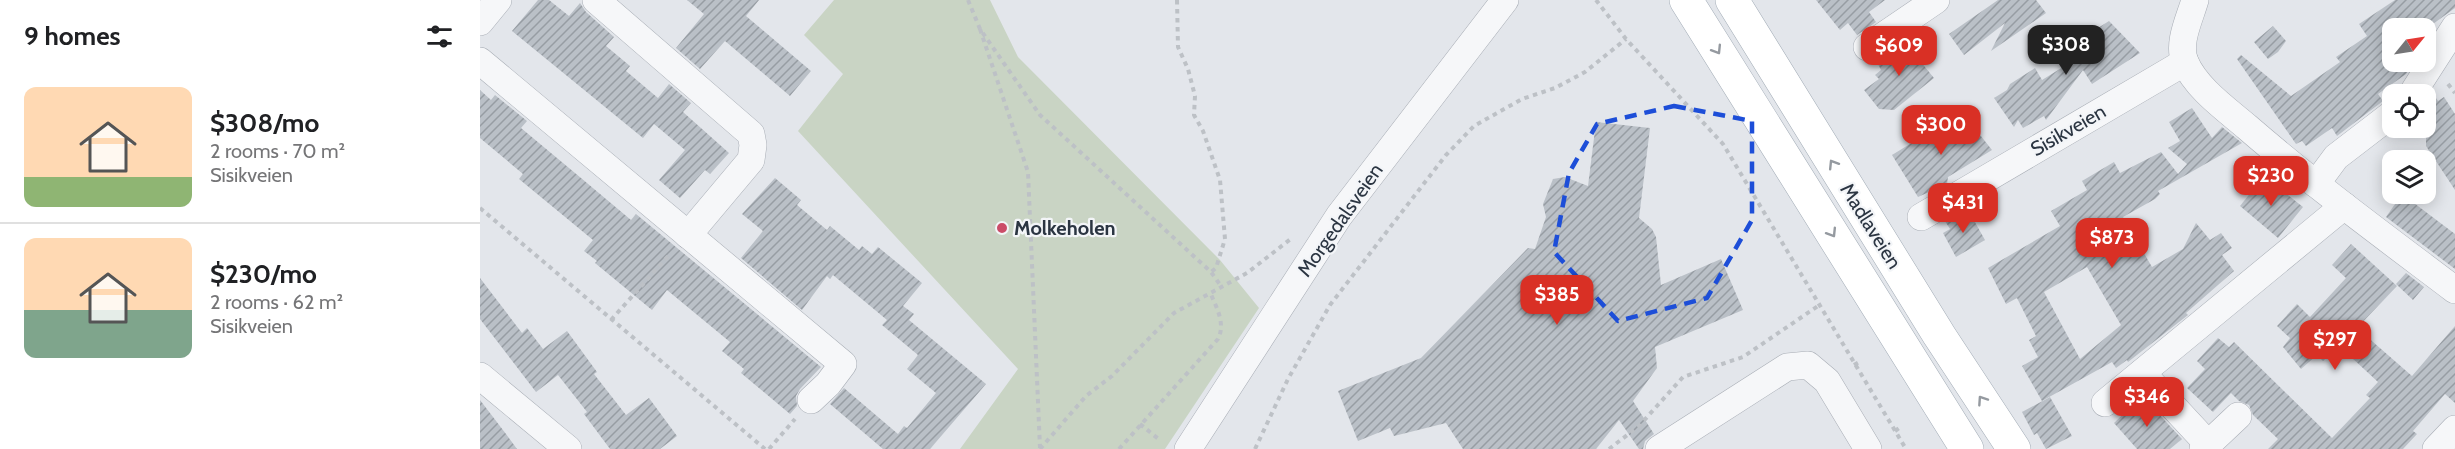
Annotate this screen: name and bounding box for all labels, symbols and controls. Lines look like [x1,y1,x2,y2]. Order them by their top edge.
north arrow [2382,18,2436,72]
map controls [2382,18,2436,204]
text: 9 homes [24,20,121,52]
icon: filters [423,20,456,53]
pin: $308 [2030,25,2102,76]
pin: $609 [1863,26,1935,77]
text: $308 [2042,32,2090,56]
text: $609 [1875,33,1923,57]
one-way arrow [1710,44,1722,54]
button: locate [2382,84,2436,138]
street label: Sisikveien [2026,99,2110,161]
pin: $300 [1905,105,1977,156]
text: $308/mo [210,107,319,139]
icon: home [72,111,144,183]
text: $300 [1916,112,1966,136]
text: 2 rooms · 70 m² [210,139,345,163]
button: layers [2382,150,2436,204]
pin: $230 [2235,156,2307,207]
street label: Morgedalsveien [1292,159,1388,281]
one-way arrow [1829,160,1841,170]
text: Sisikveien [210,163,293,187]
text: $230 [2247,163,2295,187]
street label: Madlaveien [1835,179,1907,273]
pin: $431 [1927,183,1999,234]
text: $431 [1942,190,1984,214]
place label: Molkeholen [1014,216,1116,240]
pin: $873 [2076,218,2148,269]
marker: Molkeholen [995,221,1009,235]
text: $873 [2090,225,2134,249]
one-way arrow [1824,227,1836,237]
text: $230/mo [210,258,317,290]
icon: home [72,262,144,334]
pin: $385 [1521,275,1593,326]
text: $385 [1534,282,1580,306]
text: 2 rooms · 62 m² [210,290,343,314]
text: Sisikveien [210,314,293,338]
pin: $297 [2299,320,2371,371]
text: $297 [2313,327,2357,351]
pin: $346 [2111,377,2183,428]
text: $346 [2124,384,2170,408]
one-way arrow [1978,396,1989,407]

